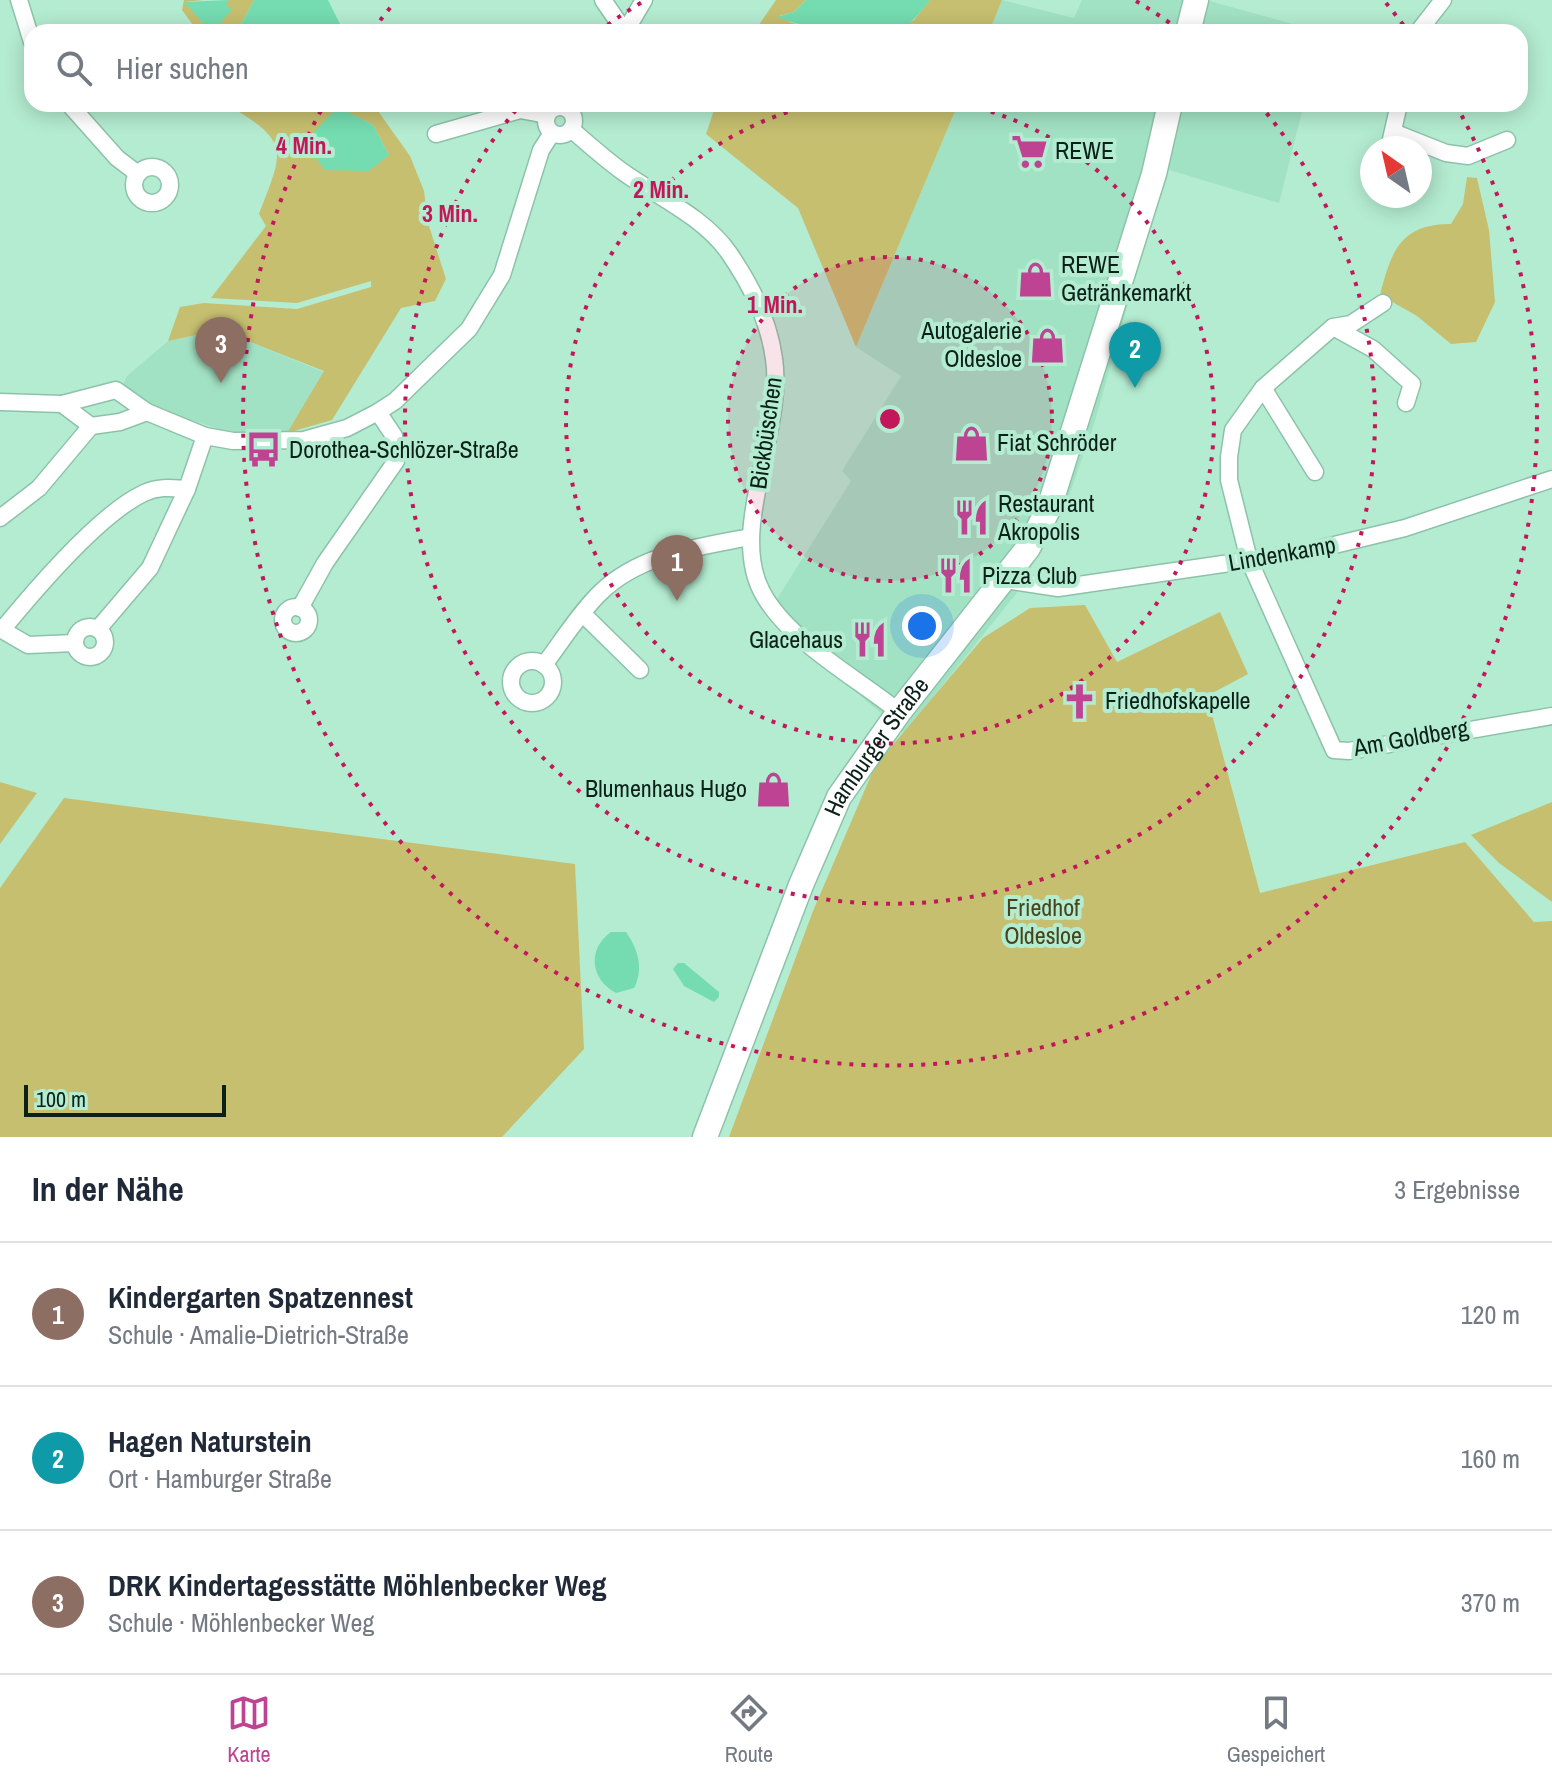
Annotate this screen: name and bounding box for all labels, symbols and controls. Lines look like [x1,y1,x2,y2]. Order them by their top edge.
search box [24,24,1528,112]
icon: search [52,46,96,90]
text: Hier suchen [116,48,249,88]
text: 4 Min. [276,129,332,161]
supermarket icon: REWE [1010,132,1048,170]
place label: REWE [1055,134,1114,166]
north arrow [1360,136,1432,208]
text: 2 Min. [633,173,689,205]
text: 3 Min. [422,197,478,229]
place label: REWE Getränkemarkt [1061,248,1192,308]
shop icon: REWE Getränkemarkt [1016,260,1054,298]
text: 1 Min. [747,288,803,320]
place label: Autogalerie Oldesloe [920,314,1022,374]
pin: 3 [195,317,247,383]
pin: 2 [1109,322,1161,388]
shop icon: Autogalerie Oldesloe [1029,326,1067,364]
street label: Bickbüschen [741,375,789,491]
centre of rings [876,405,904,433]
shop icon: Fiat Schröder [952,424,990,462]
place label: Fiat Schröder [997,426,1117,458]
bus stop icon: Dorothea-Schlözer-Straße [244,431,282,469]
place label: Dorothea-Schlözer-Straße [289,433,519,465]
place label: Restaurant Akropolis [997,487,1095,547]
restaurant icon: Restaurant Akropolis [953,499,991,537]
street label: Lindenkamp [1226,528,1338,578]
pin: 1 [651,535,703,601]
restaurant icon: Pizza Club [937,557,975,595]
place label: Pizza Club [982,559,1077,591]
your location [902,606,942,646]
restaurant icon: Glacehaus [850,621,888,659]
place label: Glacehaus [749,623,843,655]
street label: Hamburger Straße [816,670,936,820]
church icon: Friedhofskapelle [1060,682,1098,720]
place label: Friedhofskapelle [1105,684,1251,716]
street label: Am Goldberg [1350,711,1471,763]
shop icon: Blumenhaus Hugo [754,770,792,808]
place label: Blumenhaus Hugo [585,772,747,804]
park label: Friedhof Oldesloe [1004,891,1082,951]
scale bar [24,1081,226,1117]
text: 100 m [36,1084,86,1114]
text: In der Nähe [32,1166,184,1212]
text: 3 Ergebnisse [1394,1172,1520,1207]
text: Kindergarten Spatzennest [108,1277,413,1317]
text: 1 [52,1297,64,1332]
text: 120 m [1461,1297,1520,1332]
text: Schule · Amalie-Dietrich-Straße [108,1317,409,1352]
text: Hagen Naturstein [108,1421,312,1461]
text: 2 [52,1441,64,1476]
text: 160 m [1461,1441,1520,1476]
text: Ort · Hamburger Straße [108,1461,332,1496]
text: DRK Kindertagesstätte Möhlenbecker Weg [108,1565,607,1605]
text: 3 [52,1585,64,1620]
text: 370 m [1461,1585,1520,1620]
text: Schule · Möhlenbecker Weg [108,1605,374,1640]
tab: Karte [227,1691,271,1769]
tab: Route [725,1691,773,1769]
tab: Gespeichert [1227,1691,1325,1769]

